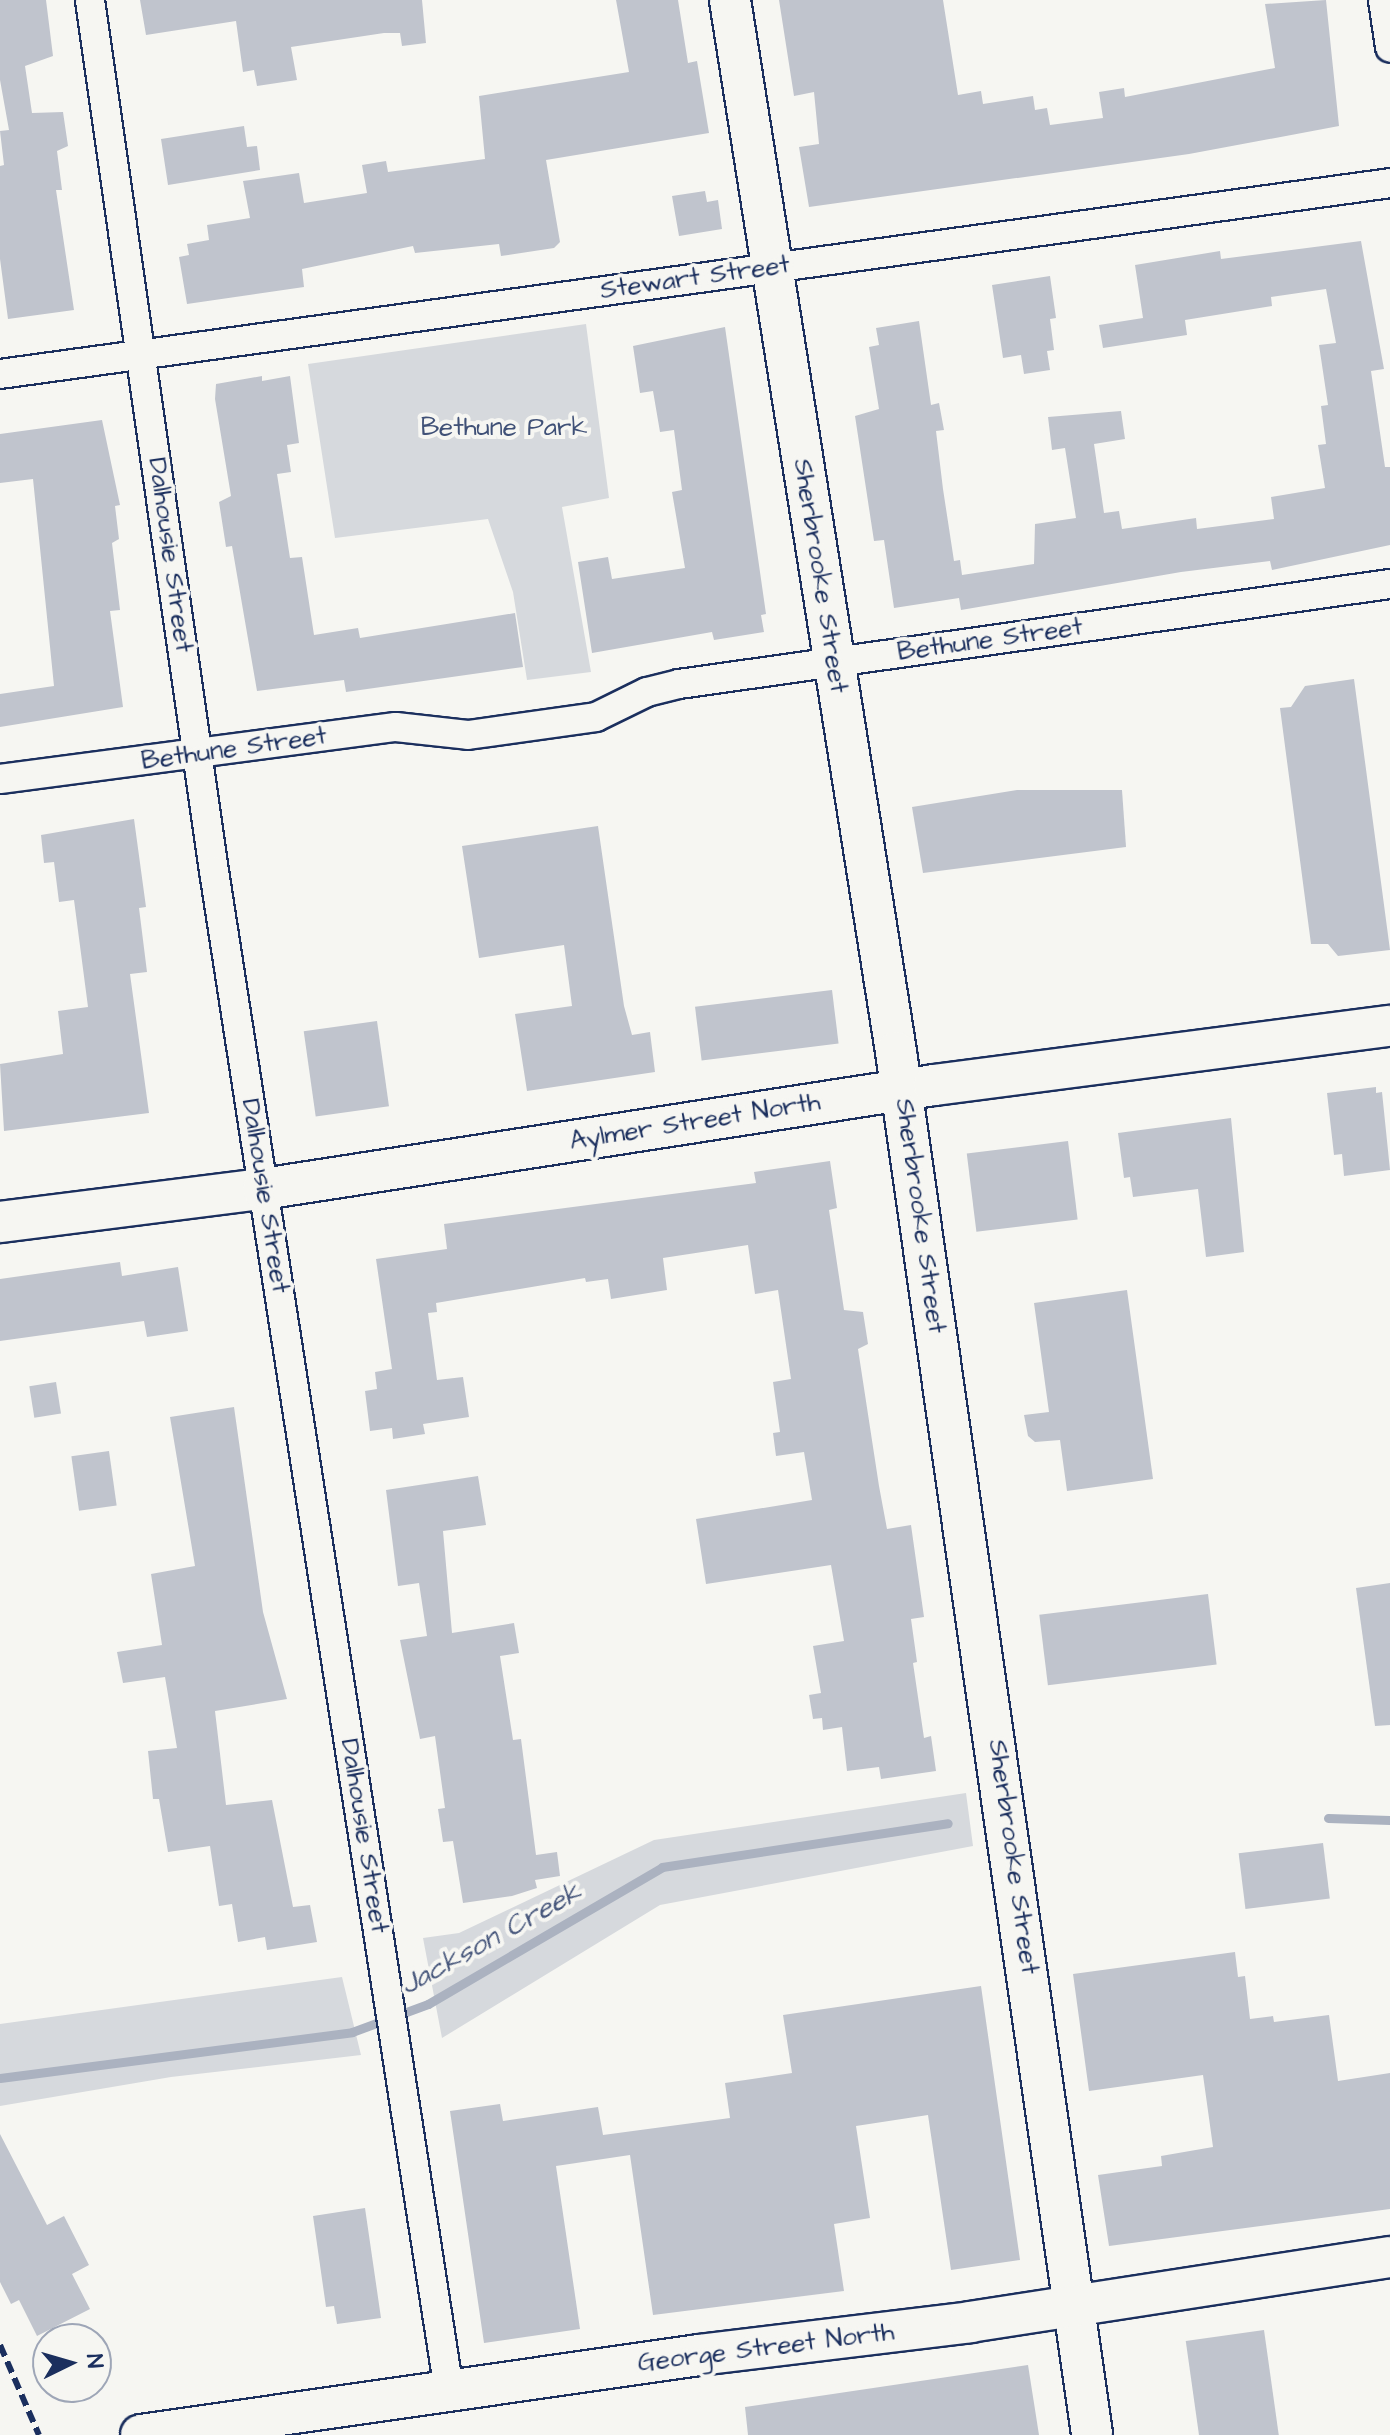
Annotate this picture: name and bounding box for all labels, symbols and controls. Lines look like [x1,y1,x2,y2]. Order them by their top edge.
street label: Stewart Street [598,249,792,307]
park label: Bethune Park [421,412,587,444]
street label: Dalhousie Street [141,456,199,654]
street label: Sherbrooke Street [786,457,854,695]
street label: Bethune Street [895,612,1085,668]
street label: Bethune Street [139,721,329,777]
street label: Aylmer Street North [567,1087,823,1157]
street label: Dalhousie Street [234,1096,296,1296]
street label: Sherbrooke Street [888,1097,952,1335]
street label: Dalhousie Street [333,1736,395,1936]
street label: Sherbrooke Street [981,1738,1045,1976]
water label: Jackson Creek [395,1875,587,2003]
street label: George Street North [636,2317,896,2379]
north arrow [32,2323,112,2403]
text: N [78,2353,110,2369]

